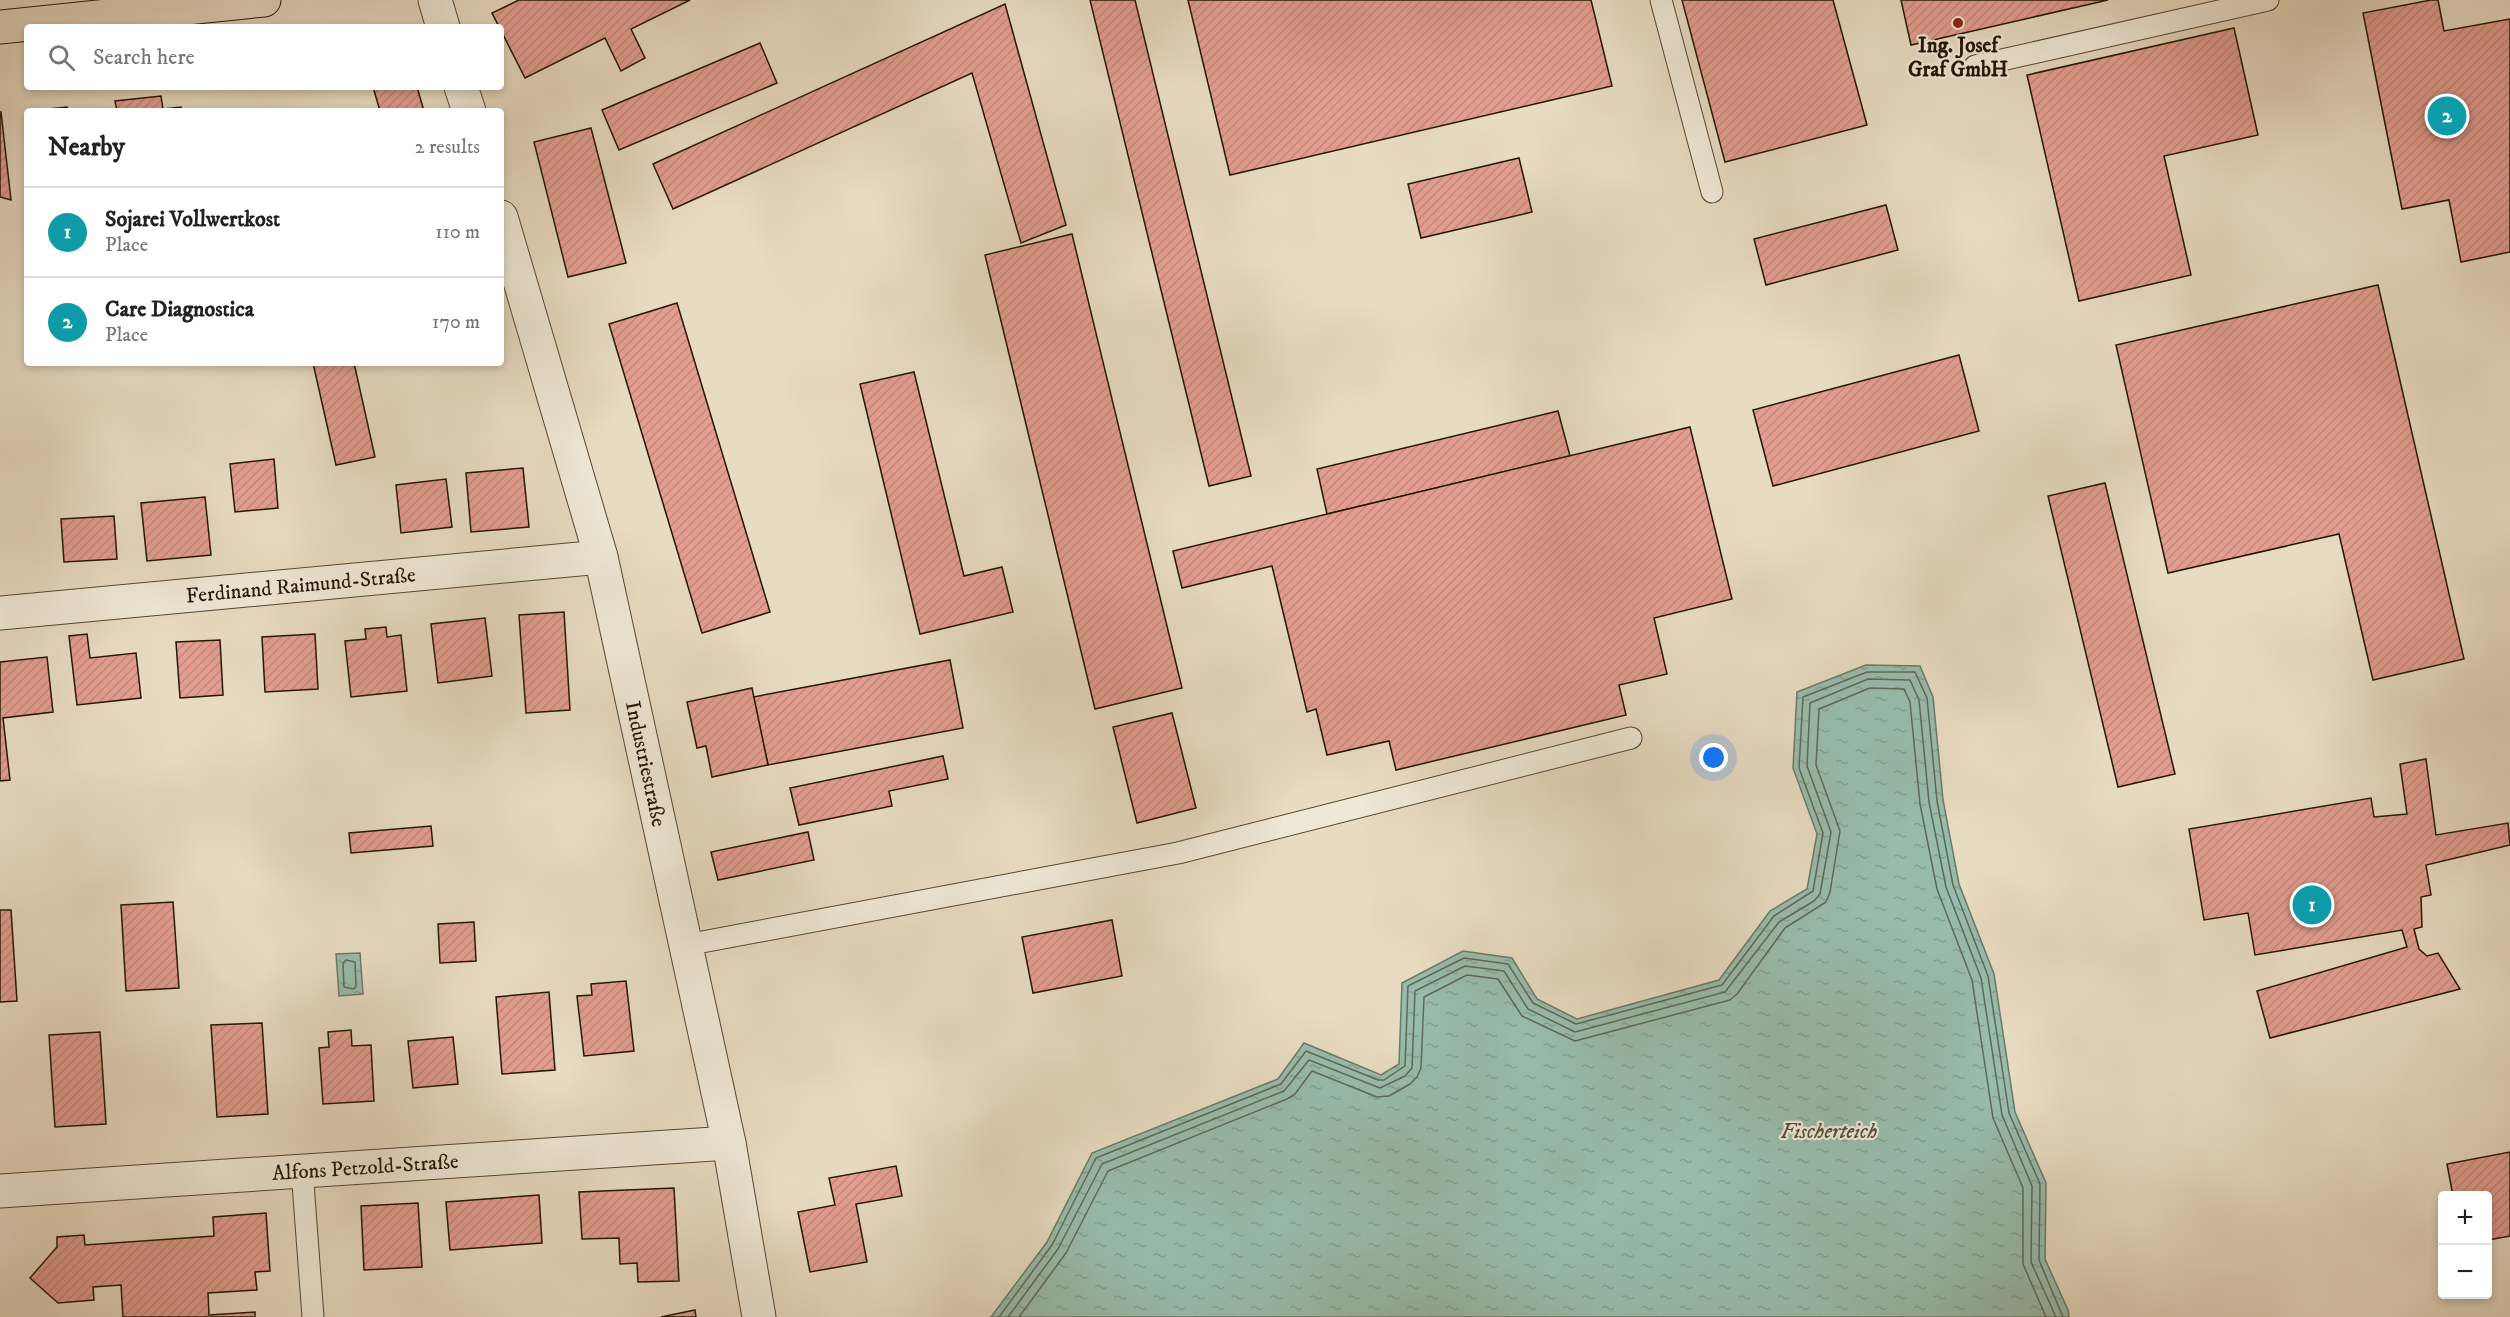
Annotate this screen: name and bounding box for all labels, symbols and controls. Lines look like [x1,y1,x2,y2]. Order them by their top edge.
marker: Ing. Josef Graf GmbH [1951,16,1965,30]
search box [24,24,504,90]
place label: Ing. Josef Graf GmbH [1908,33,2008,83]
icon: search [45,41,78,74]
text: Search here [93,44,195,71]
pin: 2 [2428,94,2466,138]
text: Nearby [48,131,125,164]
text: 2 results [415,135,480,160]
text: Sojarei Vollwertkost [105,206,280,233]
text: 1 [64,220,71,245]
text: 110 m [435,220,480,245]
text: Place [105,233,148,258]
text: Care Diagnostica [105,296,254,323]
text: 2 [63,310,72,335]
text: 170 m [432,310,480,335]
text: Place [105,323,148,348]
street label: Ferdinand Raimund-Straße [185,562,417,610]
street label: Industriestraße [619,699,672,829]
your location [1699,743,1728,772]
pin: 1 [2292,882,2332,928]
water label: Fischerteich [1781,1118,1877,1145]
street label: Alfons Petzold-Straße [271,1149,460,1187]
map controls [2438,1191,2492,1299]
button: + [2438,1191,2492,1245]
button: − [2438,1245,2492,1299]

